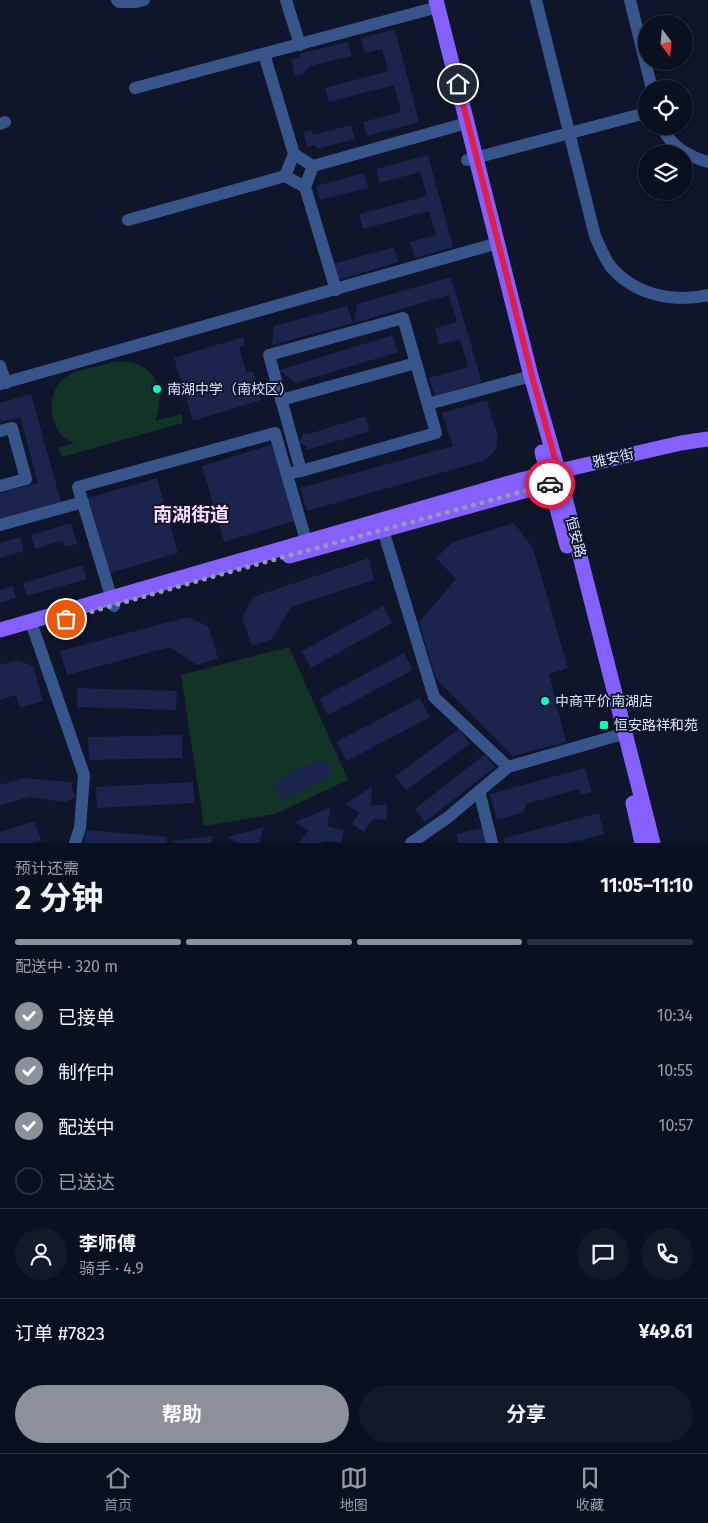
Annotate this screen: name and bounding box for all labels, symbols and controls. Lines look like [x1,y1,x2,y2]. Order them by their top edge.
north arrow [638,15,692,70]
map controls [638,15,693,200]
pin [437,63,479,105]
icon: home [444,70,472,98]
button: locate [638,80,693,135]
button: layers [638,145,693,200]
place label: 南湖中学（南校区） [167,381,293,398]
marker: 南湖中学（南校区） [151,383,163,395]
street label: 雅安街 [591,445,635,471]
courier [525,459,575,509]
icon: car [536,470,564,498]
district label: 南湖街道 [153,503,229,526]
street label: 恒安路 [562,515,589,560]
pin [45,598,87,640]
icon: bag [52,605,80,633]
place label: 中商平价南湖店 [555,693,653,710]
marker: 中商平价南湖店 [539,695,551,707]
place label: 恒安路祥和苑 [614,717,698,734]
marker: 恒安路祥和苑 [598,719,610,731]
text: 预计还需 [15,859,79,878]
text: 11:05–11:10 [600,874,693,897]
text: 2 分钟 [15,879,103,917]
text: 配送中 · 320 m [15,957,118,976]
icon: check [15,1002,43,1030]
text: 已接单 [58,1006,115,1029]
text: 10:34 [657,1006,693,1025]
icon: check [15,1057,43,1085]
text: 制作中 [58,1061,115,1084]
text: 10:55 [657,1061,693,1080]
icon: check [15,1112,43,1140]
text: 配送中 [58,1116,115,1139]
text: 10:57 [659,1116,693,1135]
text: 已送达 [58,1171,115,1194]
button: person [15,1228,67,1280]
button: chat [577,1228,629,1280]
button: phone [641,1228,693,1280]
text: 李师傅 [79,1232,136,1255]
text: 骑手 · 4.9 [79,1259,144,1278]
text: ¥49.61 [639,1320,693,1343]
text: 订单 #7823 [15,1322,105,1345]
button: 帮助 [15,1385,349,1443]
button: 分享 [359,1385,693,1443]
tab: 首页 [104,1464,132,1514]
tab: 地图 [340,1464,368,1514]
tab: 收藏 [576,1464,604,1514]

